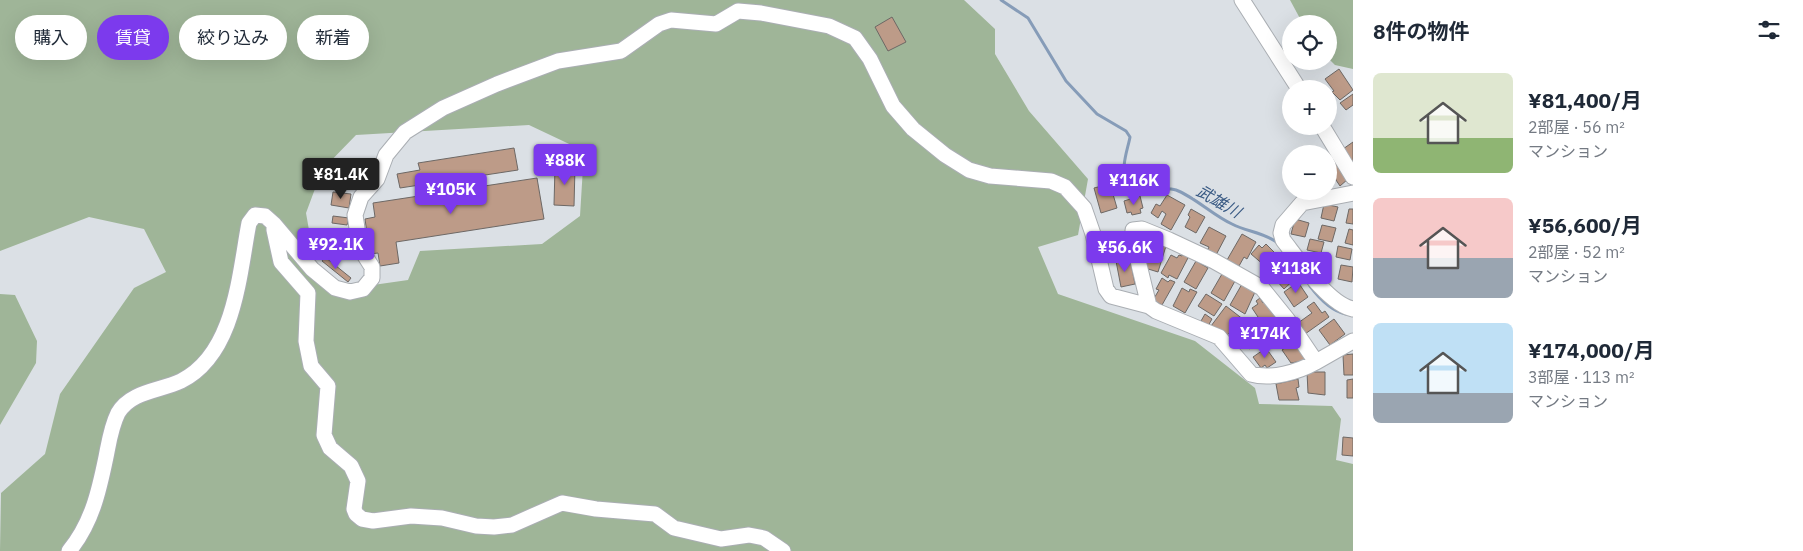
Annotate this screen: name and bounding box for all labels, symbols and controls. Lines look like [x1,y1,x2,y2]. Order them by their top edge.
chip: 購入 [15,15,87,60]
chip: 賃貸 [97,15,169,60]
chip: 絞り込み [179,15,287,60]
chip: 新着 [297,15,369,60]
map controls [1282,15,1337,200]
button: locate [1282,15,1337,70]
icon: filters [1755,16,1783,44]
text: 8件の物件 [1373,17,1470,45]
button: + [1282,80,1337,135]
text: ¥81,400/月 [1528,86,1642,114]
icon: home [1413,93,1473,153]
text: 2部屋 · 56 m² [1528,117,1625,137]
text: マンション [1528,141,1608,161]
pin: ¥88K [535,144,595,186]
button: − [1282,145,1337,200]
text: ¥88K [545,150,585,170]
pin: ¥81.4K [300,158,382,200]
text: ¥81.4K [313,164,369,184]
pin: ¥116K [1099,164,1169,206]
text: ¥116K [1109,170,1159,190]
pin: ¥105K [416,172,486,215]
text: ¥105K [426,179,476,199]
water label: 武雄川 [1193,180,1247,223]
text: ¥56,600/月 [1528,211,1642,239]
icon: home [1413,218,1473,278]
pin: ¥92.1K [295,228,377,270]
pin: ¥56.6K [1084,230,1166,273]
text: ¥92.1K [308,234,364,254]
text: ¥56.6K [1097,237,1153,257]
text: 2部屋 · 52 m² [1528,242,1625,262]
pin: ¥118K [1261,252,1331,294]
text: ¥118K [1271,258,1321,278]
text: マンション [1528,266,1608,286]
pin: ¥174K [1230,316,1300,359]
text: ¥174K [1240,323,1290,343]
text: ¥174,000/月 [1528,336,1654,364]
icon: home [1413,343,1473,403]
text: 3部屋 · 113 m² [1528,367,1634,387]
text: マンション [1528,391,1608,411]

